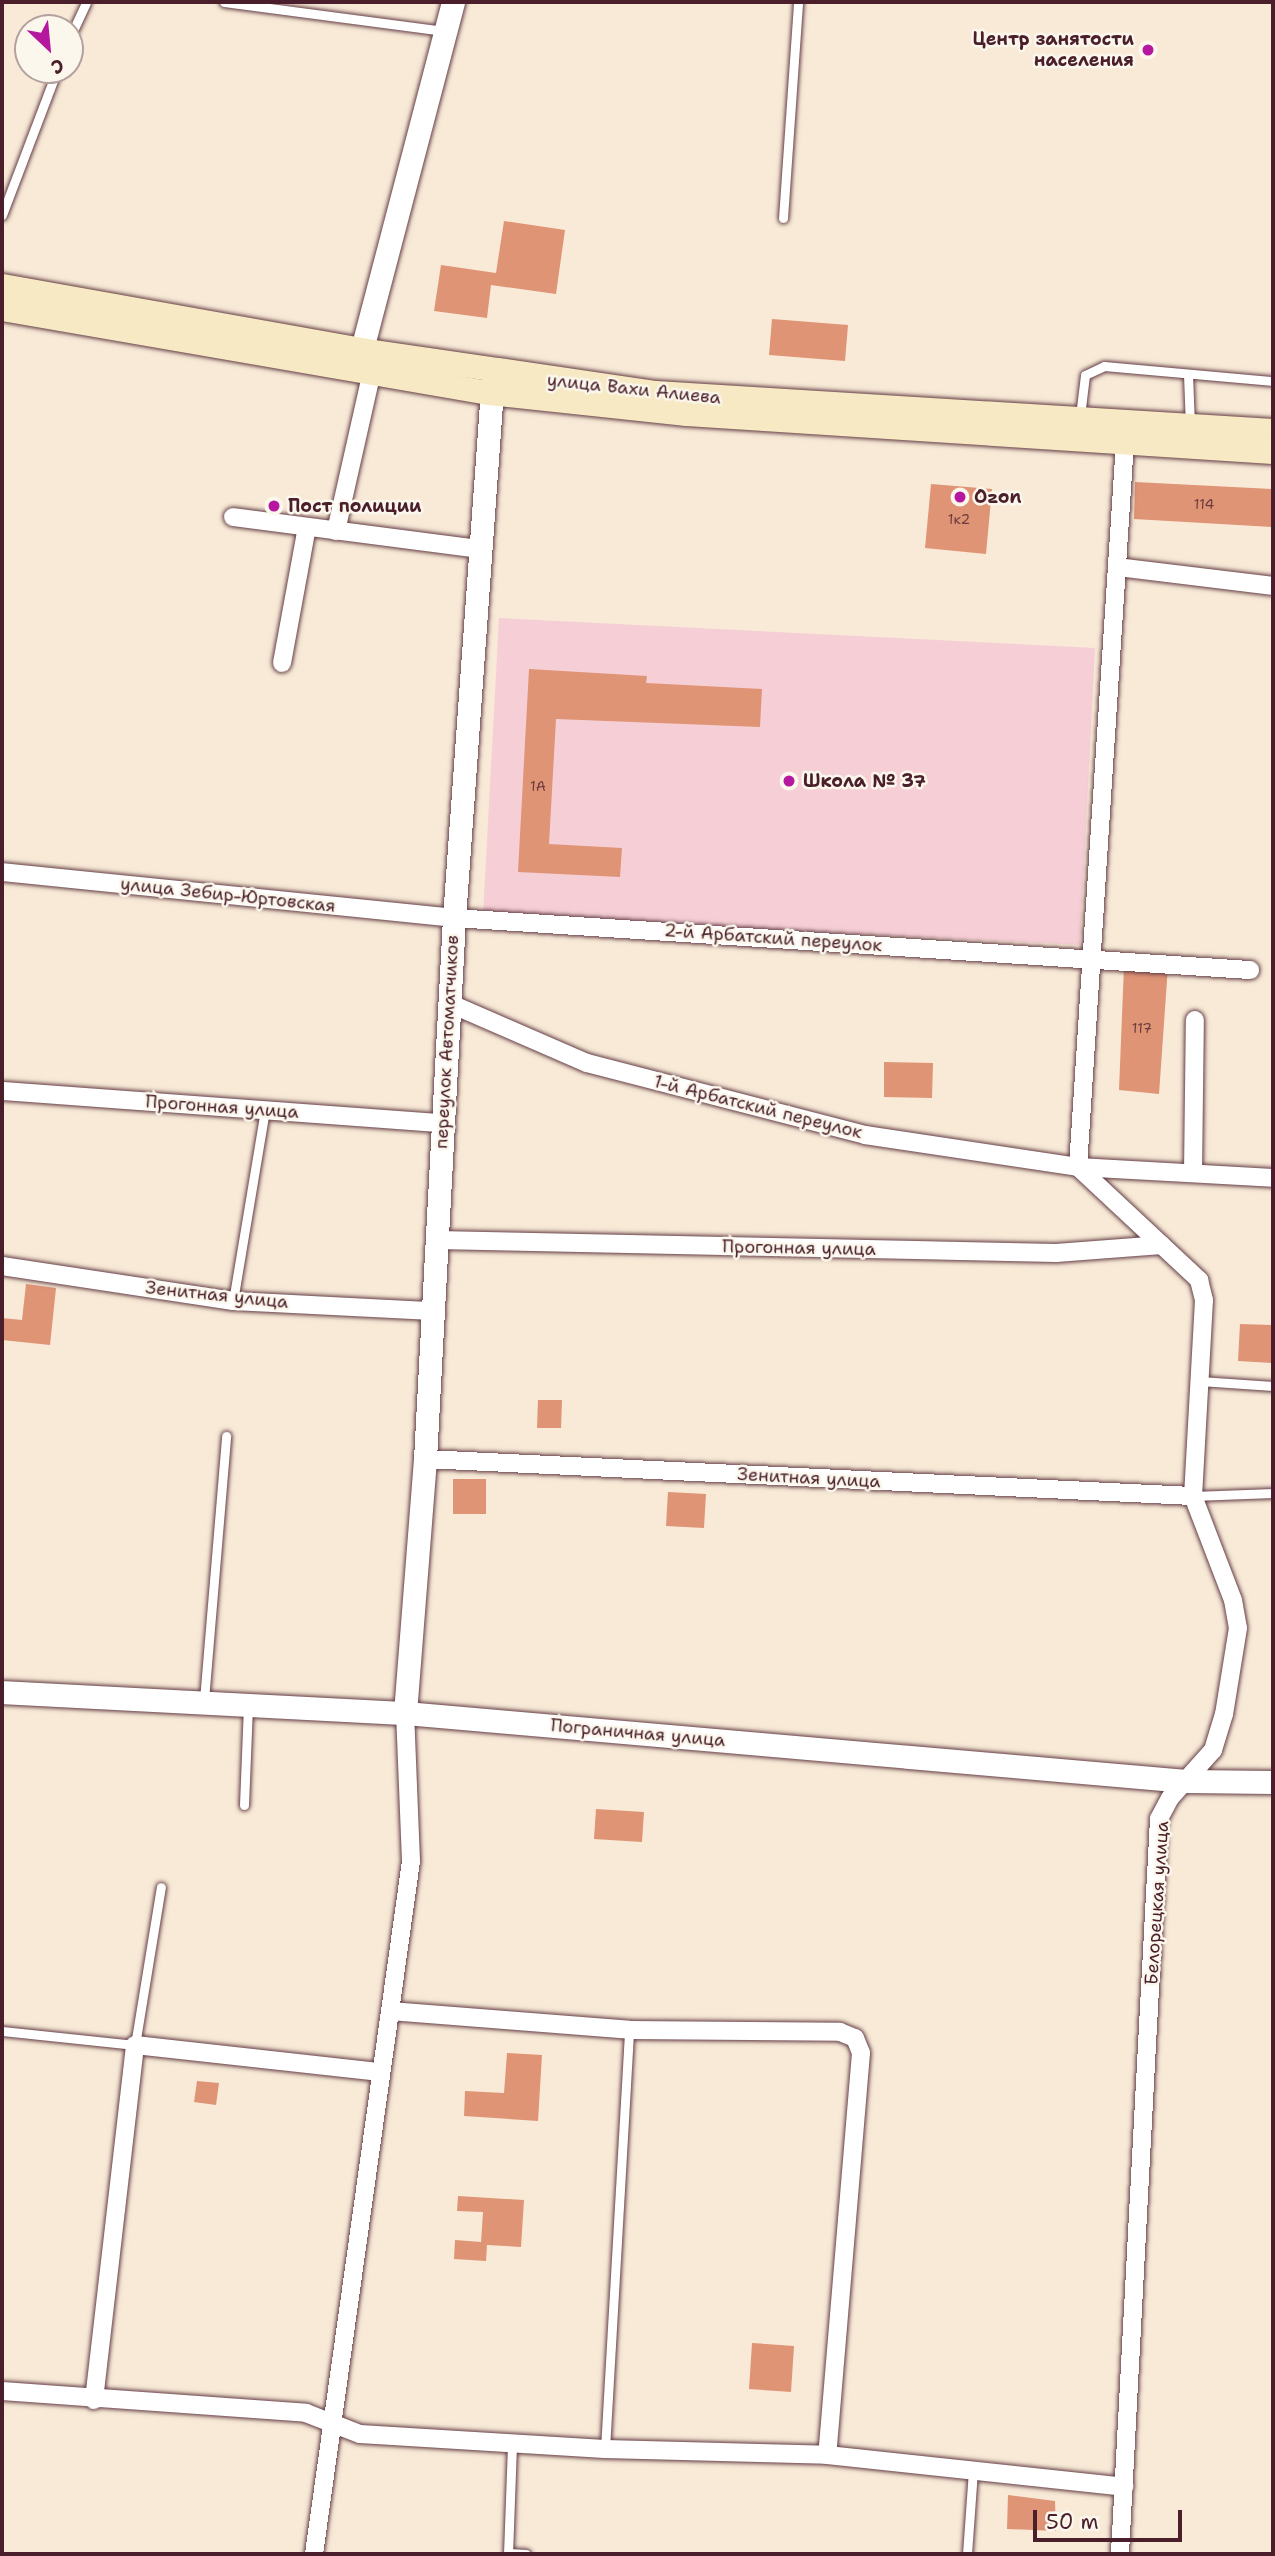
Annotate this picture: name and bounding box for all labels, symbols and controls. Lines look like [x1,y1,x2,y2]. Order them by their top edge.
north arrow [14,14,84,84]
place label: Центр занятости населения [973,29,1134,72]
marker: Центр занятости населения [1140,42,1156,58]
text: С [47,53,68,80]
street label: улица Вахи Алиева [546,369,722,409]
place label: Ozon [974,486,1021,508]
marker: Ozon [952,489,968,505]
place label: Пост полиции [288,495,422,517]
house number: 114 [1194,496,1214,512]
marker: Пост полиции [266,498,282,514]
house number: 1к2 [948,511,970,527]
place label: Школа № 37 [803,770,926,792]
marker: Школа № 37 [781,773,797,789]
house number: 1А [530,778,546,794]
street label: улица Зебир-Юртовская [119,873,337,917]
street label: 2-й Арбатский переулок [663,920,883,956]
street label: переулок Автоматчиков [431,935,463,1149]
house number: 117 [1132,1020,1152,1036]
street label: 1-й Арбатский переулок [652,1071,864,1143]
street label: Прогонная улица [145,1091,299,1123]
street label: Прогонная улица [722,1236,876,1260]
street label: Зенитная улица [144,1277,290,1313]
street label: Зенитная улица [737,1463,881,1493]
street label: Пограничная улица [550,1715,726,1751]
street label: Белорецкая улица [1140,1820,1174,1986]
scale bar [1037,2496,1186,2540]
text: 50 m [1046,2508,1099,2536]

